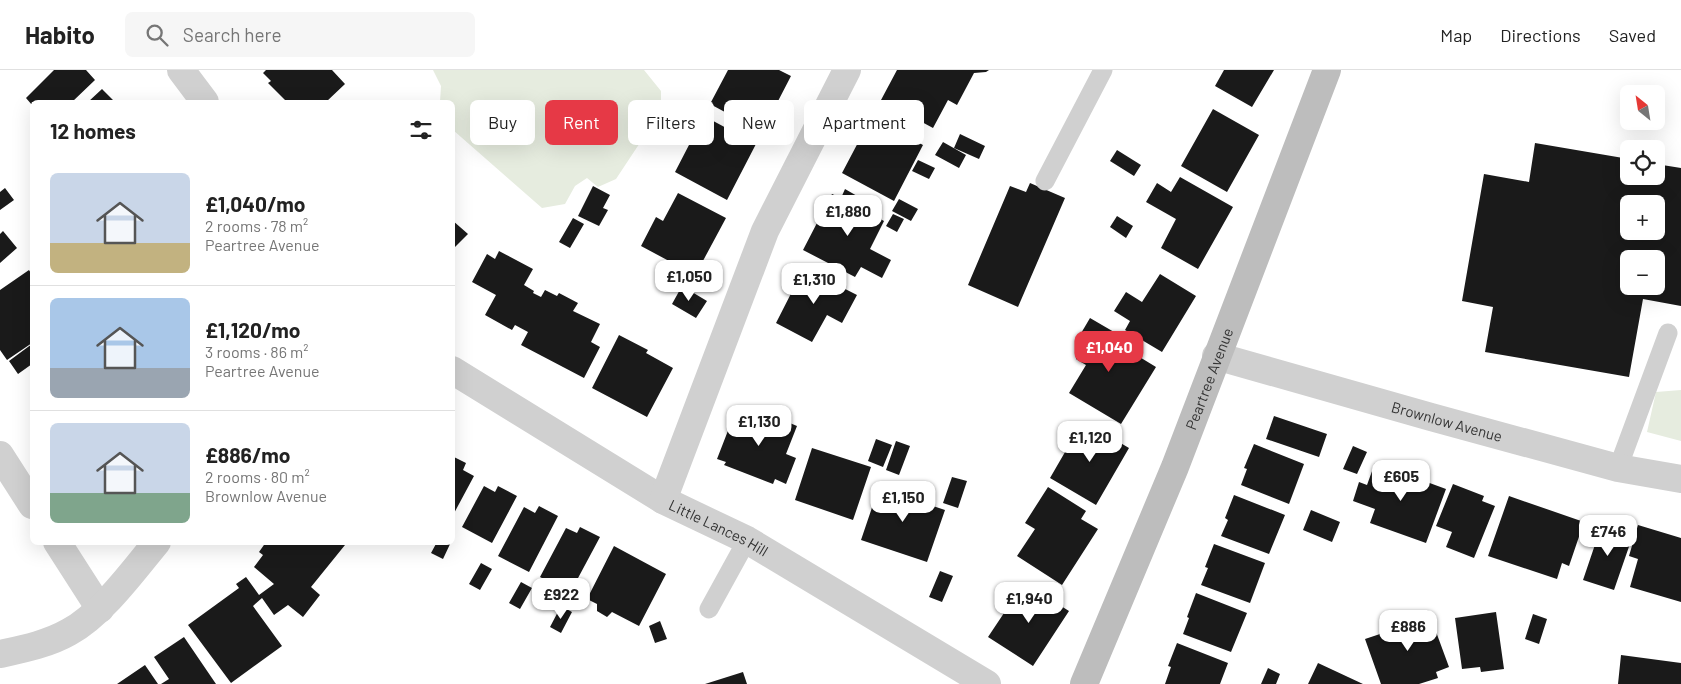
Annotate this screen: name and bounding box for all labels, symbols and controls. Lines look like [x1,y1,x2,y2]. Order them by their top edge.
search box [125,12,475,57]
text: Habito [25,20,95,49]
icon: search [143,21,171,49]
text: Search here [183,23,282,46]
text: Map [1440,24,1472,46]
text: Directions [1500,24,1581,46]
text: Saved [1609,24,1656,46]
north arrow [1620,85,1665,130]
map controls [1620,85,1665,295]
chip: Buy [470,100,535,145]
chip: Rent [545,100,618,145]
chip: Filters [628,100,714,145]
chip: New [724,100,794,145]
chip: Apartment [804,100,924,145]
icon: filters [407,116,435,144]
text: 12 homes [50,118,136,143]
button: locate [1620,140,1665,185]
text: £1,040/mo [205,191,305,216]
icon: home [90,193,150,253]
pin: £1,880 [807,194,889,237]
button: + [1620,195,1665,240]
text: £1,880 [825,201,871,220]
text: 2 rooms · 78 m² [205,216,308,235]
text: Peartree Avenue [205,235,320,254]
button: − [1620,250,1665,295]
pin: £1,050 [648,260,730,302]
pin: £1,310 [773,262,855,305]
text: £1,050 [666,266,712,285]
text: £1,310 [792,269,836,288]
text: £1,120/mo [205,317,301,342]
icon: home [90,318,150,378]
street label: Peartree Avenue [1181,325,1236,432]
pin: £1,040 [1068,330,1150,373]
text: £1,040 [1085,337,1133,356]
text: 3 rooms · 86 m² [205,342,309,361]
text: Peartree Avenue [205,361,320,380]
street label: Brownlow Avenue [1389,397,1505,445]
pin: £1,130 [718,404,800,447]
text: £1,130 [737,411,781,430]
pin: £1,120 [1049,420,1131,463]
text: £1,120 [1068,427,1112,446]
text: £886/mo [205,442,290,467]
icon: home [90,443,150,503]
pin: £605 [1371,460,1431,502]
text: £605 [1383,466,1419,485]
text: 2 rooms · 80 m² [205,467,310,486]
pin: £1,150 [862,480,944,523]
text: Brownlow Avenue [205,486,327,505]
text: £1,150 [881,487,925,506]
street label: Little Lances Hill [666,495,772,560]
pin: £746 [1578,514,1638,557]
text: £746 [1590,521,1626,540]
pin: £922 [531,578,591,620]
pin: £1,940 [988,582,1070,624]
text: £922 [543,584,579,603]
text: £1,940 [1005,588,1053,607]
pin: £886 [1378,610,1438,652]
text: £886 [1390,616,1426,635]

